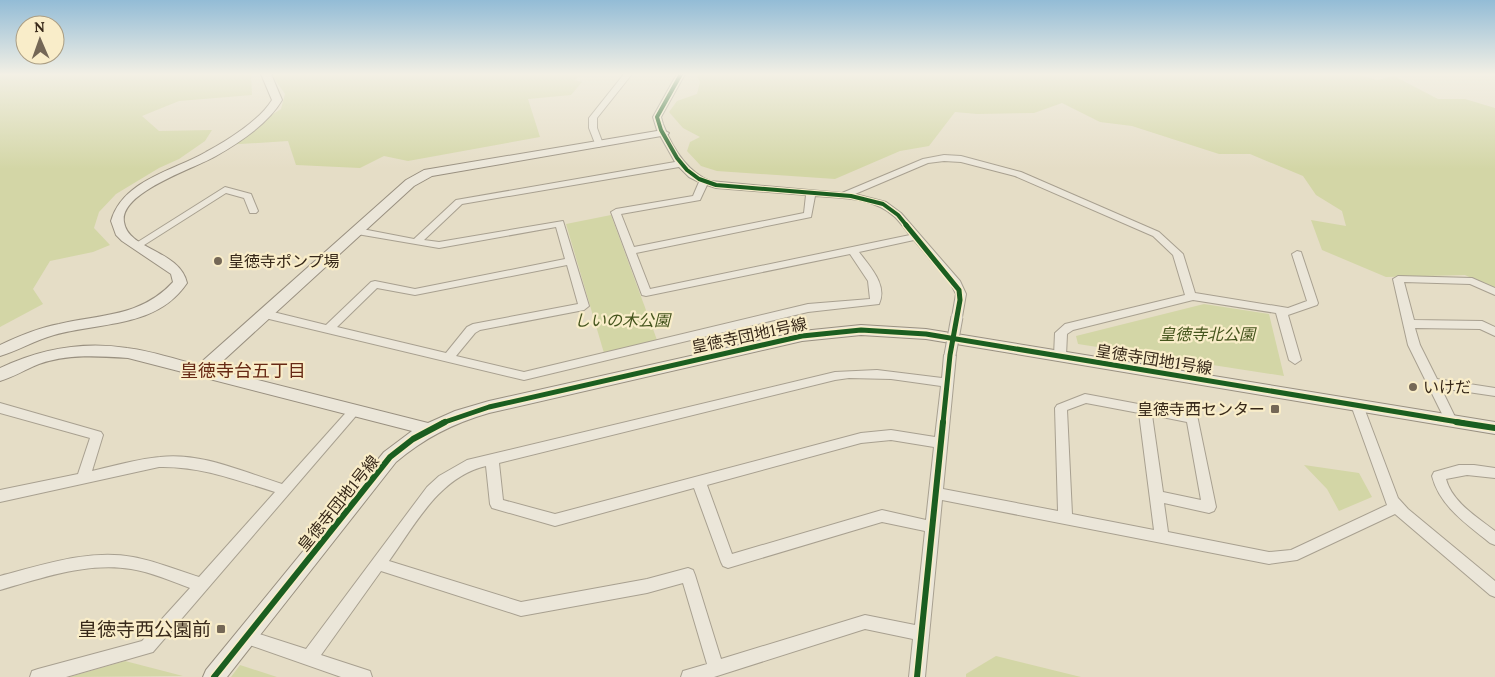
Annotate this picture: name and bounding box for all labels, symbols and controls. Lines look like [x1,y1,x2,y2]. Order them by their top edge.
north arrow [15,15,65,65]
text: N [34,18,45,36]
place label: 皇徳寺ポンプ場 [228,251,340,271]
marker: 皇徳寺ポンプ場 [212,255,224,267]
park label: しいの木公園 [574,310,672,330]
street label: 皇徳寺団地1号線 [689,313,809,357]
park label: 皇徳寺北公園 [1159,324,1257,344]
street label: 皇徳寺団地1号線 [1094,340,1214,378]
district label: 皇徳寺台五丁目 [180,359,306,382]
place label: いけだ [1423,377,1471,397]
marker: いけだ [1407,381,1419,393]
place label: 皇徳寺西センター [1137,399,1265,419]
marker: 皇徳寺西センター [1269,403,1281,415]
street label: 皇徳寺団地1号線 [293,451,383,555]
place label: 皇徳寺西公園前 [78,617,211,641]
marker: 皇徳寺西公園前 [215,623,227,635]

